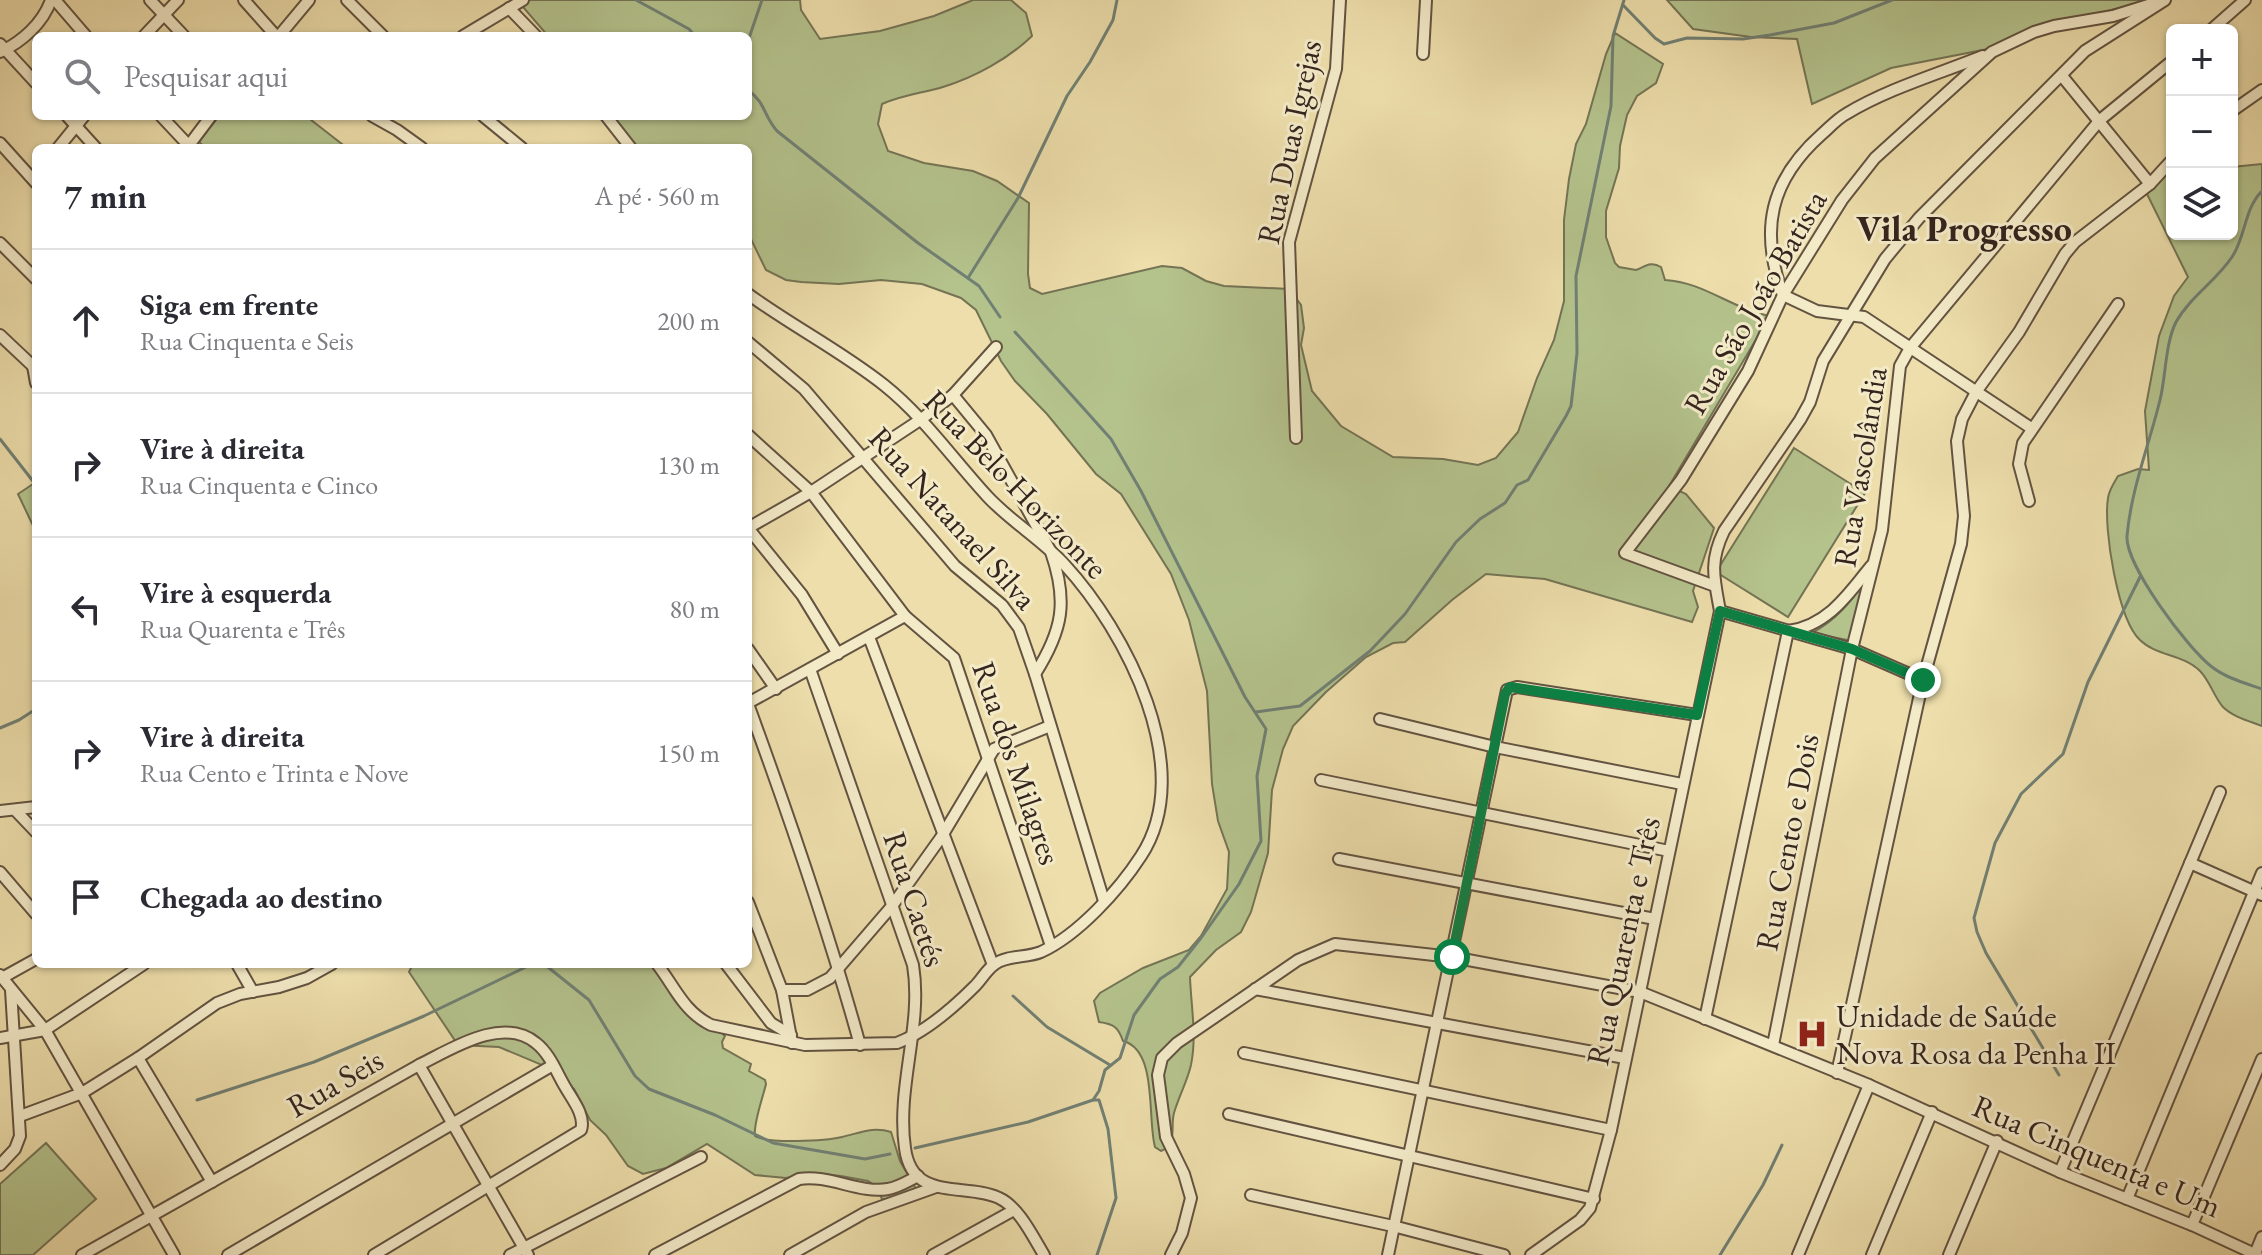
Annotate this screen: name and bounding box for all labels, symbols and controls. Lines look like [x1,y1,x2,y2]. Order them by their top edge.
map controls [2166,24,2238,240]
button: + [2166,24,2238,96]
search box [32,32,752,120]
street label: Rua Duas Igrejas [1247,36,1331,248]
icon: search [60,54,104,98]
text: Pesquisar aqui [124,57,288,96]
button: − [2166,96,2238,168]
button: layers [2166,168,2238,240]
text: 7 min [64,174,147,218]
text: A pé · 560 m [595,179,720,213]
street label: Rua São João Batista [1674,182,1836,422]
district label: Vila Progresso [1856,205,2072,252]
text: Siga em frente [140,285,318,324]
icon: ahead [64,299,108,343]
text: 200 m [657,304,720,338]
text: Rua Cinquenta e Seis [140,324,354,358]
street label: Rua Vascolândia [1823,364,1897,570]
street label: Rua Belo Horizonte [915,380,1117,588]
street label: Rua Natanael Silva [860,417,1047,619]
text: Vire à direita [140,429,304,468]
icon: right [64,443,108,487]
text: 130 m [657,448,720,482]
text: Rua Cinquenta e Cinco [140,468,378,502]
text: Vire à esquerda [140,573,331,612]
icon: left [64,587,108,631]
text: 80 m [670,592,720,626]
text: Rua Quarenta e Três [140,612,345,646]
street label: Rua dos Milagres [963,656,1071,870]
route end [1905,662,1941,698]
text: Vire à direita [140,717,304,756]
street label: Rua Cento e Dois [1745,730,1829,954]
icon: right [64,731,108,775]
text: 150 m [657,736,720,770]
text: Rua Cento e Trinta e Nove [140,756,408,790]
street label: Rua Quarenta e Três [1576,813,1670,1069]
street label: Rua Caetés [873,826,957,972]
icon: arrive [64,875,108,919]
text: Chegada ao destino [140,878,382,917]
route start [1434,939,1470,975]
place label: Unidade de Saúde Nova Rosa da Penha II [1836,995,2116,1074]
hospital icon: Unidade de Saúde Nova Rosa da Penha II [1795,1017,1829,1051]
street label: Rua Seis [279,1039,391,1127]
street label: Rua Cinquenta e Um [1966,1085,2228,1227]

